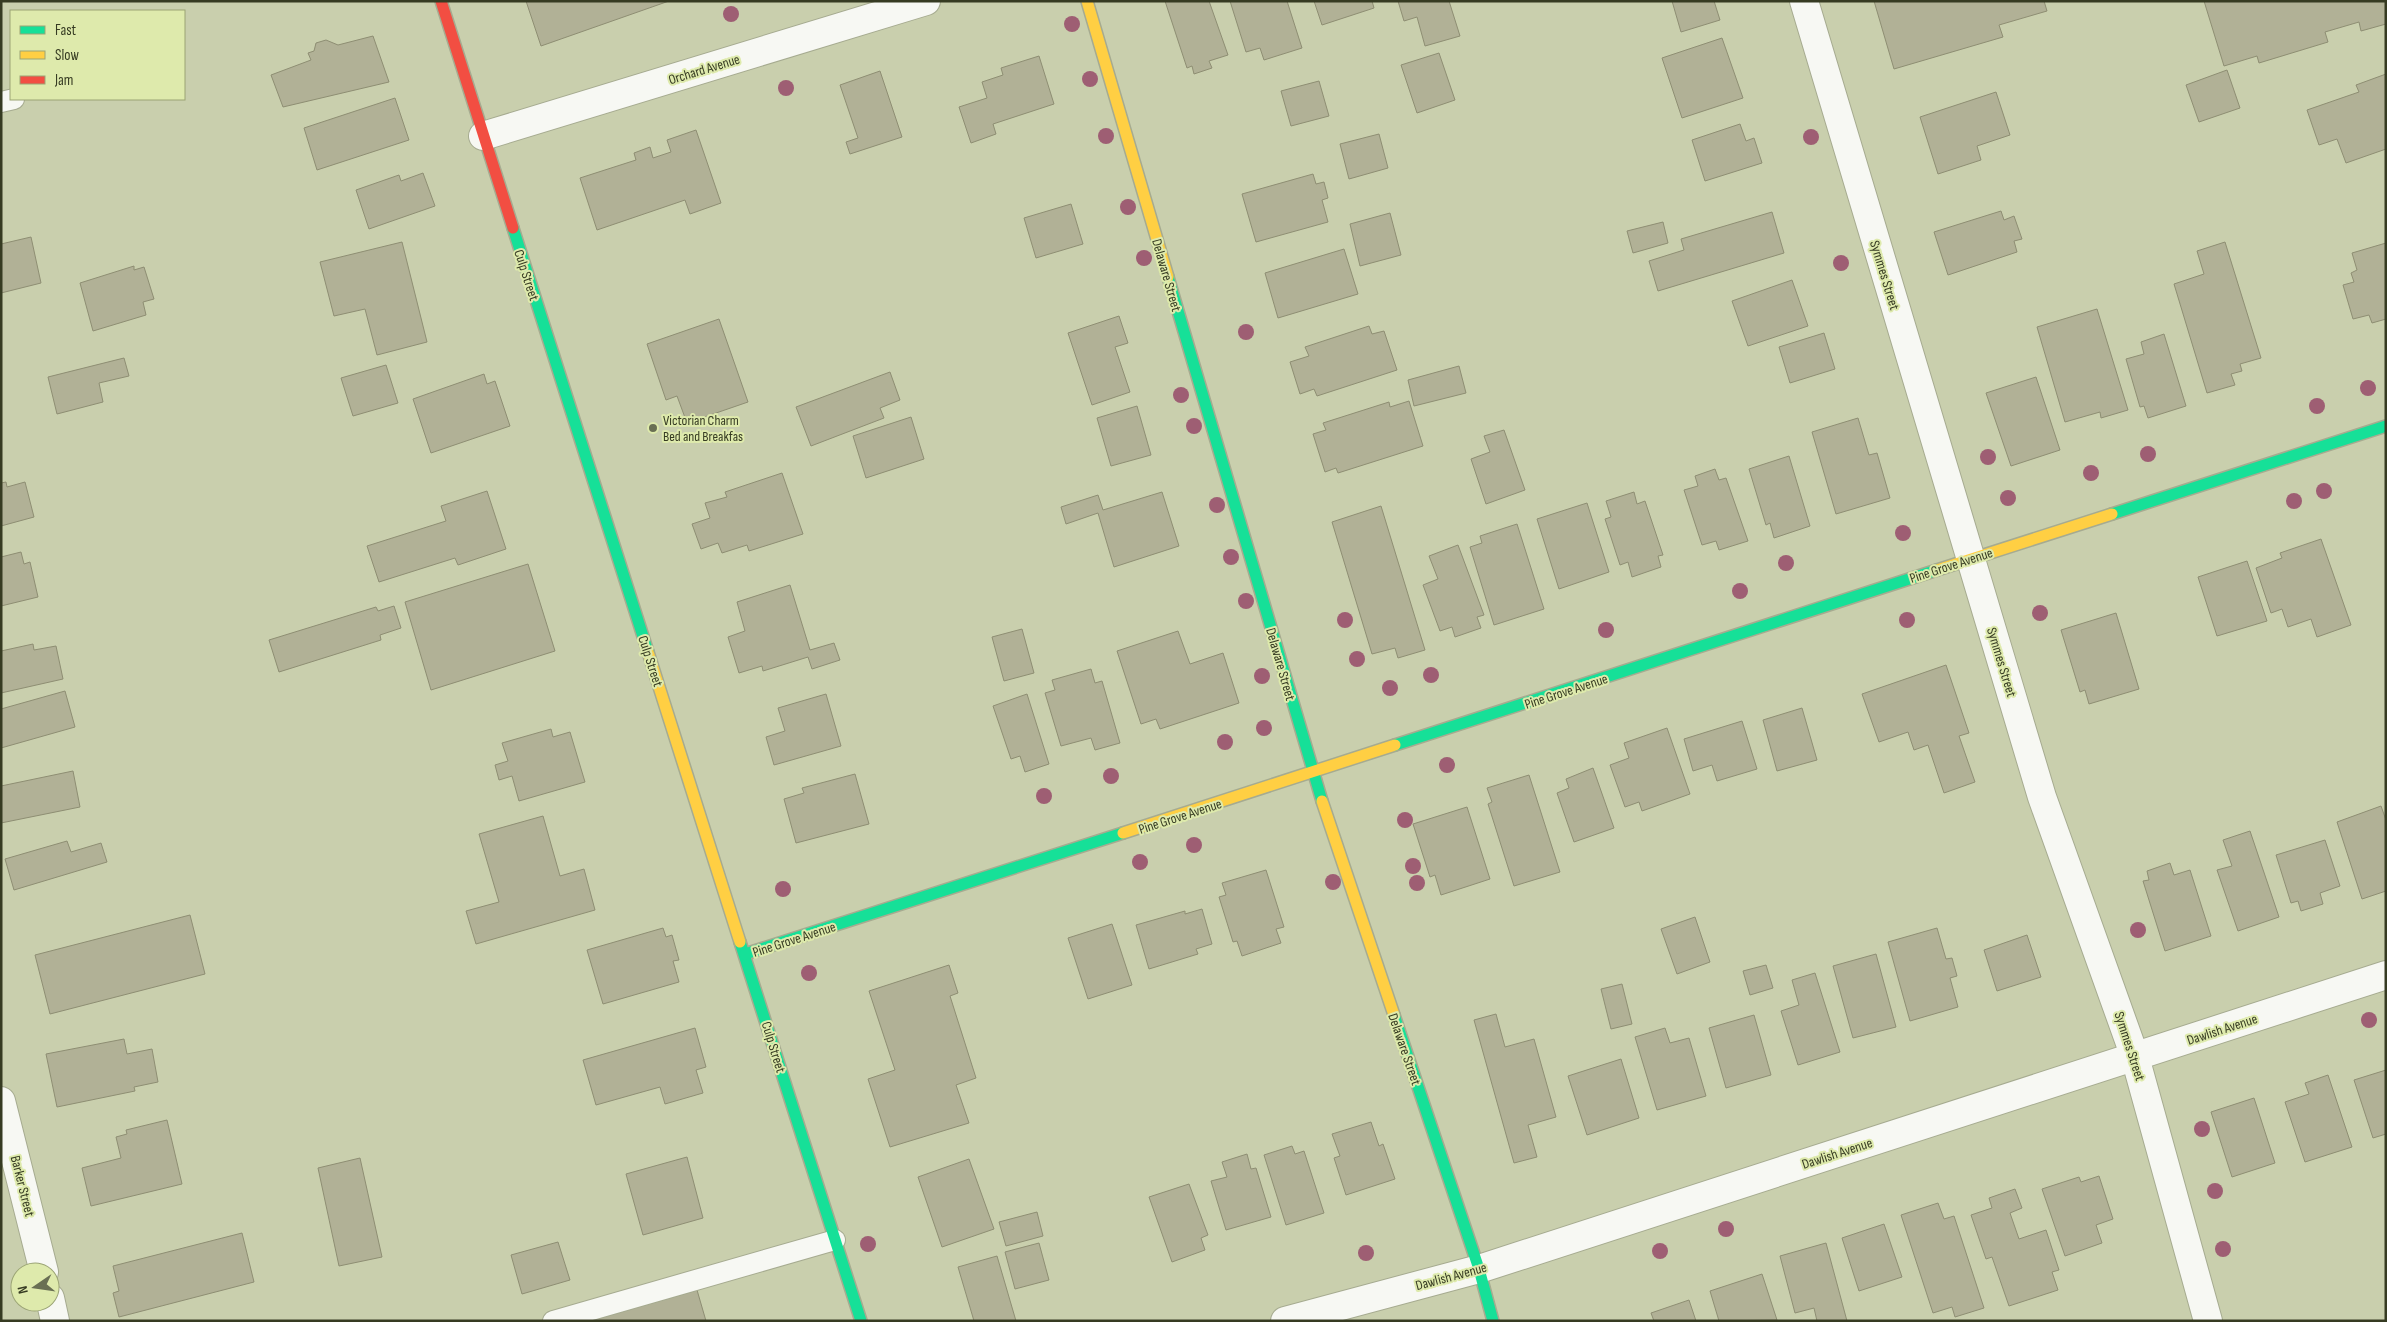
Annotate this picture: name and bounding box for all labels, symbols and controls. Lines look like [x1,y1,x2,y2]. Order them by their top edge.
legend [10,10,185,100]
text: Fast [55,21,77,40]
text: Slow [55,46,79,65]
street label: Orchard Avenue [666,51,742,88]
text: Jam [54,71,73,90]
street label: Delaware Street [1148,237,1185,313]
street label: Symmes Street [1866,238,1903,312]
street label: Culp Street [510,247,543,303]
place label: Victorian Charm Bed and Breakfas [663,412,743,445]
marker: Victorian Charm Bed and Breakfas [647,422,659,434]
street label: Pine Grove Avenue [1908,544,1995,587]
street label: Symmes Street [1983,625,2020,699]
street label: Delaware Street [1262,626,1299,702]
street label: Culp Street [634,633,667,689]
street label: Pine Grove Avenue [1523,670,1610,713]
street label: Pine Grove Avenue [1137,795,1224,838]
street label: Pine Grove Avenue [751,918,838,961]
street label: Symmes Street [2110,1009,2149,1083]
street label: Dawlish Avenue [2185,1010,2259,1049]
street label: Delaware Street [1384,1011,1425,1087]
street label: Culp Street [758,1019,789,1075]
street label: Dawlish Avenue [1800,1134,1874,1173]
street label: Barker Street [7,1154,38,1218]
street label: Dawlish Avenue [1414,1259,1489,1294]
north arrow [10,1262,60,1312]
text: N [14,1284,32,1295]

